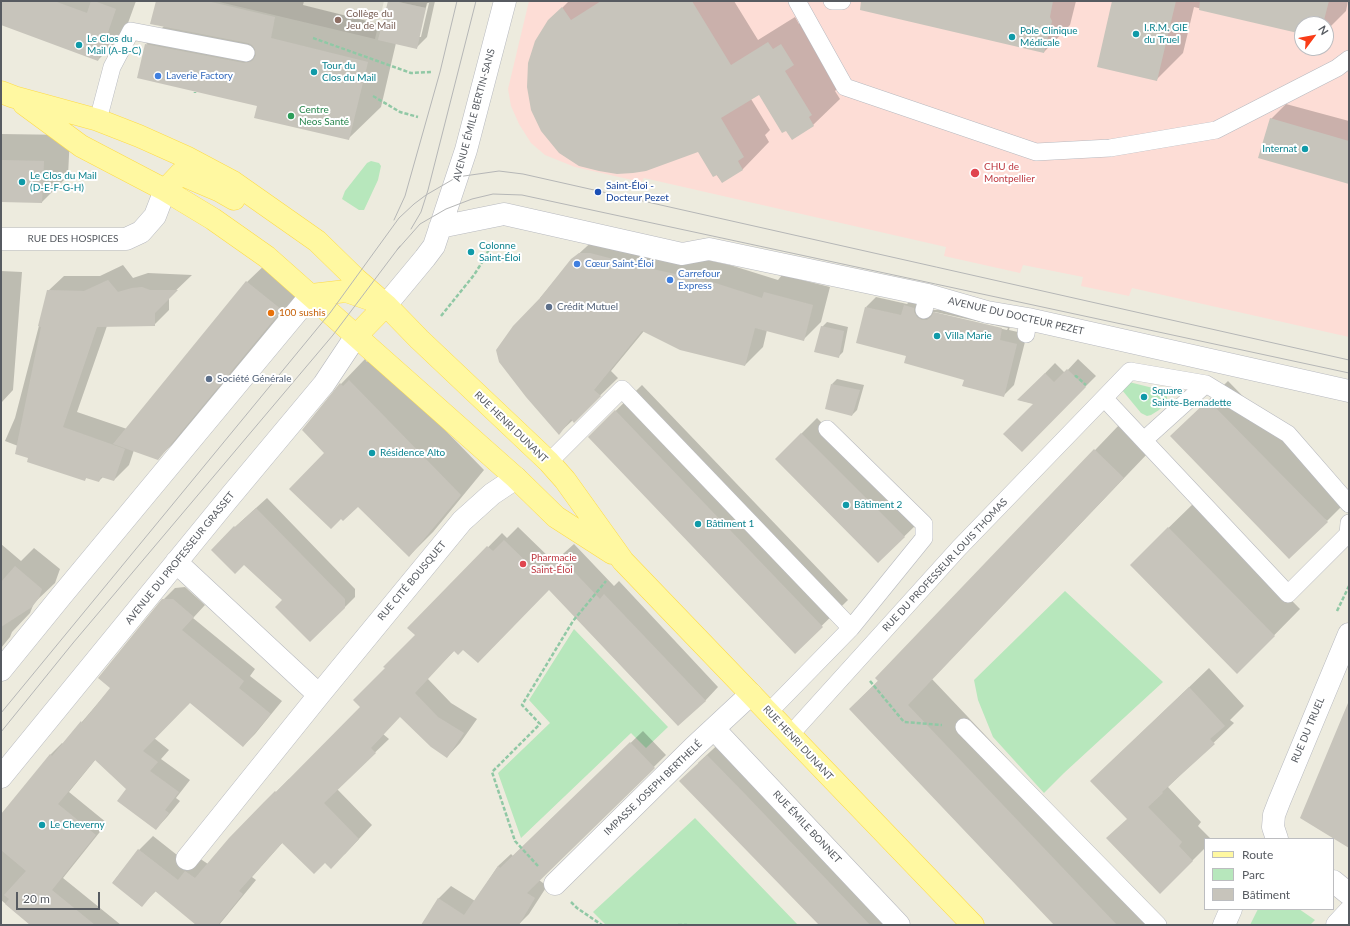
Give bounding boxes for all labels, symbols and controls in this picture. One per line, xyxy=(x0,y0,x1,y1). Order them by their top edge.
place label: Collège du Jeu de Mail xyxy=(346,8,396,32)
marker: Collège du Jeu de Mail xyxy=(333,15,343,25)
north arrow xyxy=(1294,16,1334,56)
place label: I.R.M. GIE du Truel xyxy=(1144,22,1188,46)
text: N xyxy=(1316,23,1332,37)
place label: Pole Clinique Médicale xyxy=(1020,25,1077,48)
marker: I.R.M. GIE du Truel xyxy=(1131,29,1141,39)
marker: Pole Clinique Médicale xyxy=(1007,32,1017,42)
place label: Le Clos du Mail (A-B-C) xyxy=(87,33,141,56)
marker: Le Clos du Mail (A-B-C) xyxy=(74,40,84,50)
street label: AVENUE ÉMILE BERTIN-SANS xyxy=(450,47,498,183)
place label: Tour du Clos du Mail xyxy=(322,60,376,84)
marker: Tour du Clos du Mail xyxy=(309,67,319,77)
place label: Laverie Factory xyxy=(166,70,233,82)
marker: Laverie Factory xyxy=(153,71,163,81)
place label: Centre Neos Santé xyxy=(299,104,349,128)
marker: Centre Neos Santé xyxy=(286,111,296,121)
place label: Internat xyxy=(1262,143,1297,155)
marker: Internat xyxy=(1300,144,1310,154)
place label: CHU de Montpellier xyxy=(984,161,1035,184)
marker: CHU de Montpellier xyxy=(969,167,981,179)
place label: Le Clos du Mail (D-E-F-G-H) xyxy=(30,170,97,194)
marker: Le Clos du Mail (D-E-F-G-H) xyxy=(17,177,27,187)
place label: Saint-Éloi - Docteur Pezet xyxy=(606,180,669,204)
marker: Saint-Éloi - Docteur Pezet xyxy=(593,187,603,197)
street label: RUE DES HOSPICES xyxy=(27,233,119,245)
place label: Colonne Saint-Éloi xyxy=(479,240,521,264)
marker: Colonne Saint-Éloi xyxy=(466,247,476,257)
place label: Cœur Saint-Éloi xyxy=(585,258,654,270)
marker: Cœur Saint-Éloi xyxy=(572,259,582,269)
place label: Carrefour Express xyxy=(678,268,720,292)
marker: Carrefour Express xyxy=(665,275,675,285)
street label: AVENUE DU DOCTEUR PEZET xyxy=(947,294,1085,338)
place label: Crédit Mutuel xyxy=(557,301,618,313)
marker: Crédit Mutuel xyxy=(544,302,554,312)
place label: 100 sushis xyxy=(279,307,326,319)
marker: 100 sushis xyxy=(266,308,276,318)
place label: Villa Marie xyxy=(945,330,992,342)
marker: Villa Marie xyxy=(932,331,942,341)
place label: Société Générale xyxy=(217,373,291,385)
marker: Société Générale xyxy=(204,374,214,384)
place label: Square Sainte-Bernadette xyxy=(1152,385,1232,408)
street label: RUE HENRI DUNANT xyxy=(472,389,550,465)
marker: Square Sainte-Bernadette xyxy=(1139,392,1149,402)
place label: Résidence Alto xyxy=(380,447,445,459)
marker: Résidence Alto xyxy=(367,448,377,458)
street label: AVENUE DU PROFESSEUR GRASSET xyxy=(123,489,237,627)
street label: RUE DU PROFESSEUR LOUIS THOMAS xyxy=(880,496,1010,634)
place label: Bâtiment 2 xyxy=(854,499,902,511)
marker: Bâtiment 2 xyxy=(841,500,851,510)
place label: Bâtiment 1 xyxy=(706,518,754,530)
marker: Bâtiment 1 xyxy=(693,519,703,529)
street label: RUE CITÉ BOUSQUET xyxy=(375,539,449,623)
place label: Pharmacie Saint-Éloi xyxy=(531,552,577,576)
marker: Pharmacie Saint-Éloi xyxy=(518,559,528,569)
street label: RUE DU TRUEL xyxy=(1289,696,1327,764)
street label: RUE HENRI DUNANT xyxy=(760,703,836,783)
street label: IMPASSE JOSEPH BERTHELÉ xyxy=(601,738,705,838)
street label: RUE ÉMILE BONNET xyxy=(770,788,844,866)
place label: Le Cheverny xyxy=(50,819,105,831)
marker: Le Cheverny xyxy=(37,820,47,830)
legend xyxy=(1204,838,1334,910)
text: Route xyxy=(1242,847,1273,862)
text: Parc xyxy=(1242,867,1265,882)
scale bar xyxy=(18,884,102,910)
text: Bâtiment xyxy=(1242,887,1290,902)
text: 20 m xyxy=(23,891,50,906)

